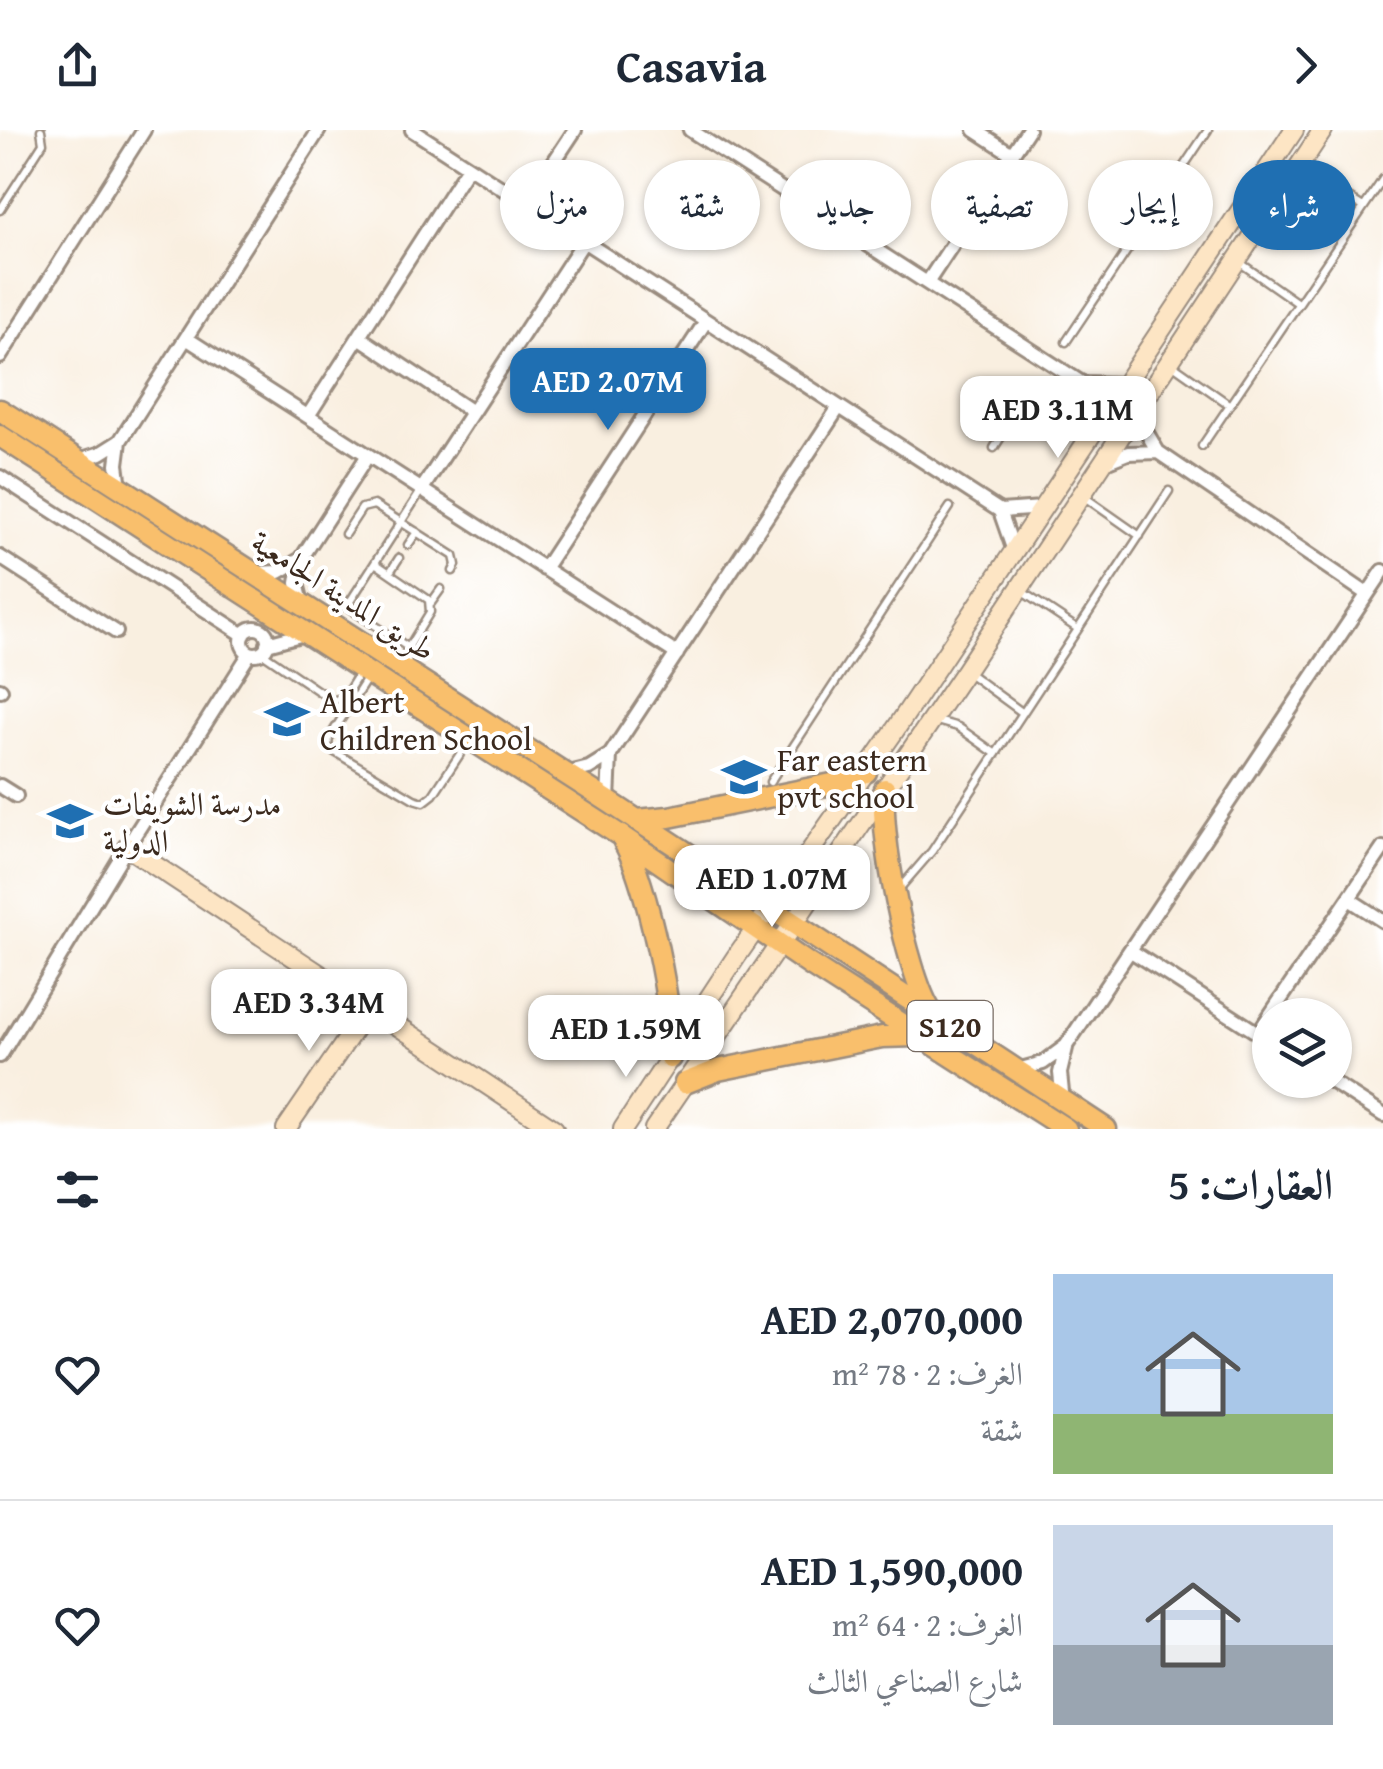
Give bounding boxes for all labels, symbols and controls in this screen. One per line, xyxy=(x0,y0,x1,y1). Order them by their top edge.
text: Casavia xyxy=(616,33,767,98)
icon: share xyxy=(50,38,105,93)
icon: forward xyxy=(1278,38,1333,93)
chip: منزل xyxy=(500,160,624,250)
chip: شقة xyxy=(644,160,760,250)
chip: جديد xyxy=(780,160,911,250)
chip: تصفية xyxy=(931,160,1068,250)
chip: إيجار xyxy=(1088,160,1213,250)
chip: شراء xyxy=(1233,160,1355,250)
pin: AED 2.07M xyxy=(494,348,722,433)
text: AED 2.07M xyxy=(532,357,684,404)
pin: AED 3.11M xyxy=(944,376,1172,461)
text: AED 3.11M xyxy=(982,385,1134,432)
street label: طريق المدينة الجامعية xyxy=(243,518,445,672)
place label: Albert Children School xyxy=(320,678,532,762)
school or university icon: Albert Children School xyxy=(263,695,311,743)
place label: Far eastern pvt school xyxy=(777,736,927,820)
school or university icon: Far eastern pvt school xyxy=(720,753,768,801)
place label: مدرسة الشويفات الدولية xyxy=(103,780,281,864)
school or university icon: مدرسة الشويفات الدولية xyxy=(46,797,94,845)
pin: AED 1.07M xyxy=(658,845,886,930)
text: AED 1.07M xyxy=(696,854,848,901)
pin: AED 3.34M xyxy=(195,969,423,1054)
text: AED 3.34M xyxy=(233,978,385,1025)
pin: AED 1.59M xyxy=(512,995,740,1080)
map controls xyxy=(1252,998,1352,1098)
button: layers xyxy=(1252,998,1352,1098)
road number: S120 xyxy=(908,1001,992,1051)
text: AED 1.59M xyxy=(550,1004,702,1051)
text: العقارات: 5 xyxy=(1168,1153,1333,1214)
icon: filters xyxy=(50,1162,105,1217)
text: AED 2,070,000 xyxy=(761,1288,1023,1349)
icon: home xyxy=(1133,1314,1253,1434)
icon: heart xyxy=(50,1347,105,1402)
text: الغرف: 2 · 78 m² xyxy=(832,1350,1023,1397)
text: شقة xyxy=(981,1406,1023,1453)
text: AED 1,590,000 xyxy=(761,1539,1023,1600)
icon: home xyxy=(1133,1565,1253,1685)
icon: heart xyxy=(50,1598,105,1653)
text: الغرف: 2 · 64 m² xyxy=(832,1601,1023,1648)
text: شارع الصناعي الثالث xyxy=(807,1657,1023,1704)

